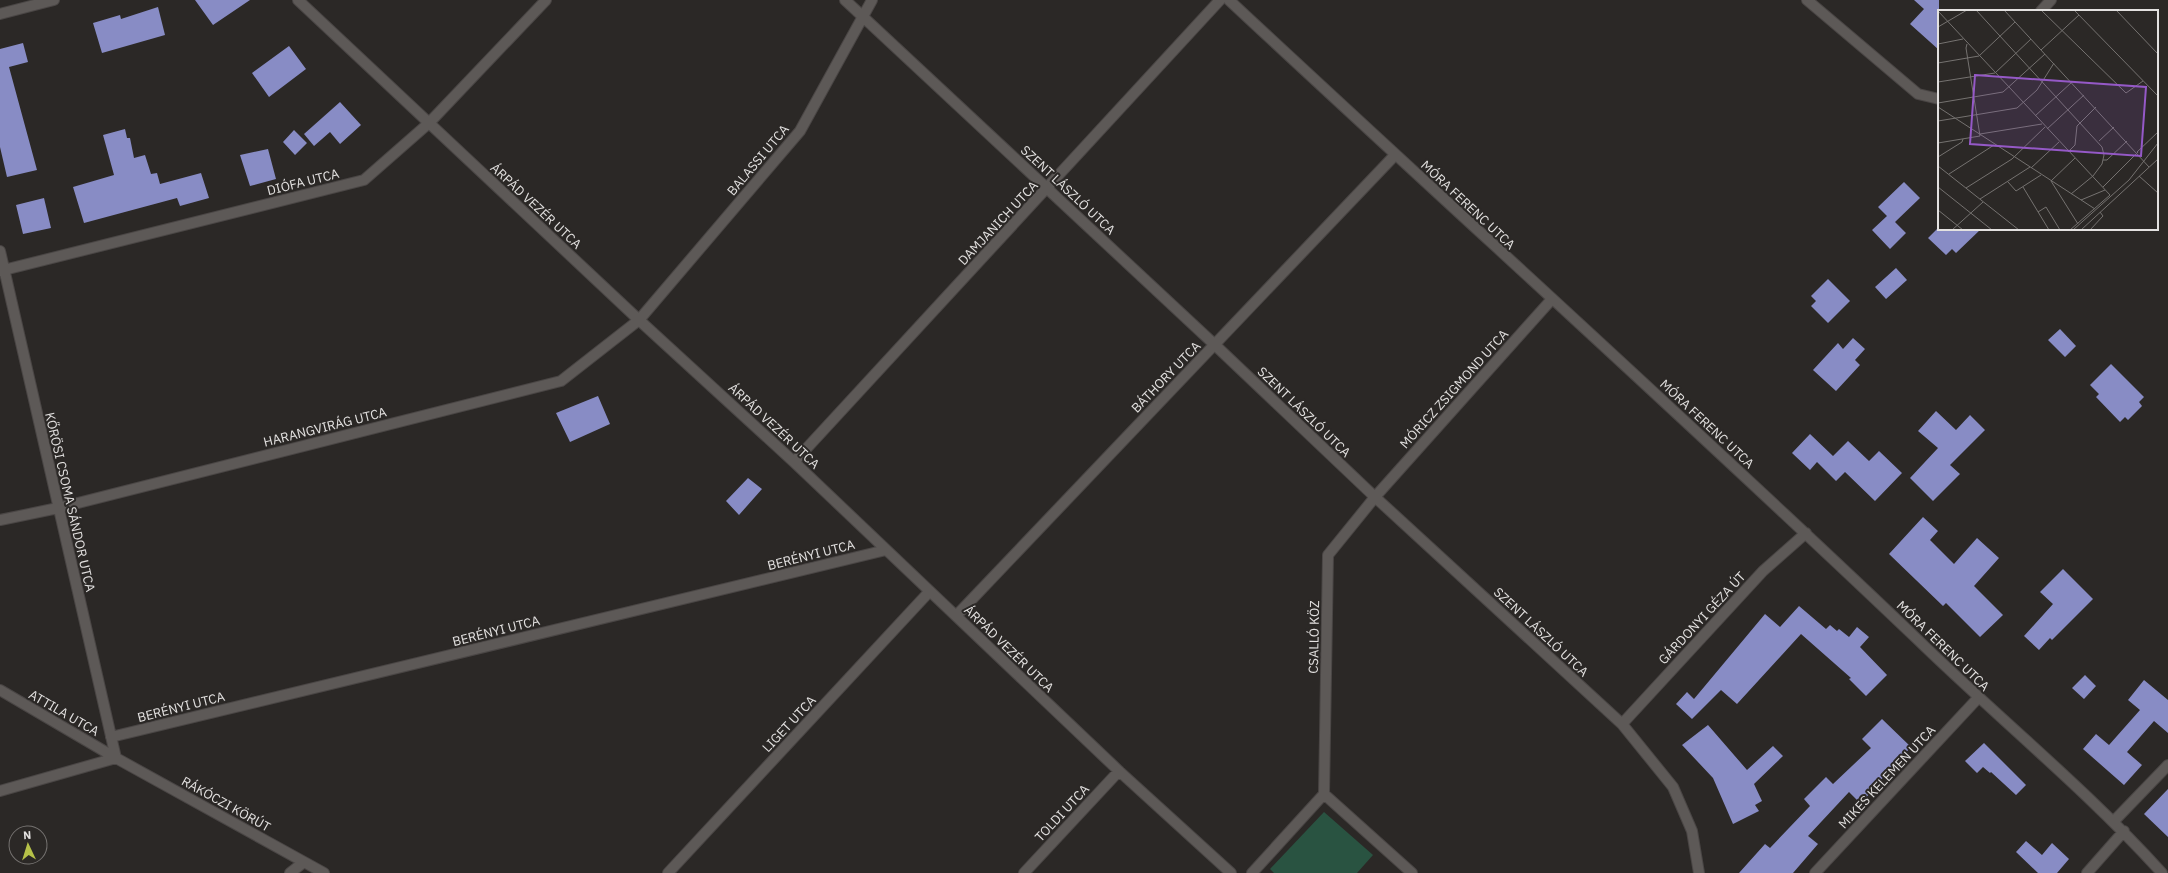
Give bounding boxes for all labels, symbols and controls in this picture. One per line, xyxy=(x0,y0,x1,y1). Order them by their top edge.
inset map xyxy=(1938,10,2158,230)
street label: BALASSI UTCA xyxy=(723,121,793,199)
street label: SZENT LÁSZLÓ UTCA xyxy=(1017,142,1119,239)
street label: MÓRA FERENC UTCA xyxy=(1417,157,1519,254)
street label: ÁRPÁD VEZÉR UTCA xyxy=(487,159,586,253)
street label: DIÓFA UTCA xyxy=(265,165,341,199)
street label: DAMJANICH UTCA xyxy=(954,177,1042,269)
street label: MÓRICZ ZSIGMOND UTCA xyxy=(1396,325,1512,452)
street label: BÁTHORY UTCA xyxy=(1128,337,1205,416)
street label: SZENT LÁSZLÓ UTCA xyxy=(1254,363,1355,461)
street label: MÓRA FERENC UTCA xyxy=(1656,376,1758,473)
street label: ÁRPÁD VEZÉR UTCA xyxy=(725,379,824,473)
street label: HARANGVIRÁG UTCA xyxy=(262,403,389,451)
street label: KŐRÖSI CSOMA SÁNDOR UTCA xyxy=(41,410,99,594)
street label: BERÉNYI UTCA xyxy=(766,536,857,574)
street label: GÁRDONYI GÉZA ÚT xyxy=(1655,568,1750,668)
street label: SZENT LÁSZLÓ UTCA xyxy=(1490,584,1592,681)
street label: MÓRA FERENC UTCA xyxy=(1893,597,1994,695)
street label: CSALLÓ KÖZ xyxy=(1305,600,1323,674)
street label: ÁRPÁD VEZÉR UTCA xyxy=(960,602,1058,697)
street label: BERÉNYI UTCA xyxy=(451,612,542,650)
street label: ATTILA UTCA xyxy=(26,686,103,740)
street label: BERÉNYI UTCA xyxy=(136,688,227,726)
street label: LIGET UTCA xyxy=(758,692,820,756)
street label: MIKES KELEMEN UTCA xyxy=(1835,721,1940,832)
street label: RÁKÓCZI KÖRÚT xyxy=(178,773,274,836)
street label: TOLDI UTCA xyxy=(1031,780,1093,845)
north arrow xyxy=(8,825,48,865)
text: N xyxy=(23,828,32,842)

